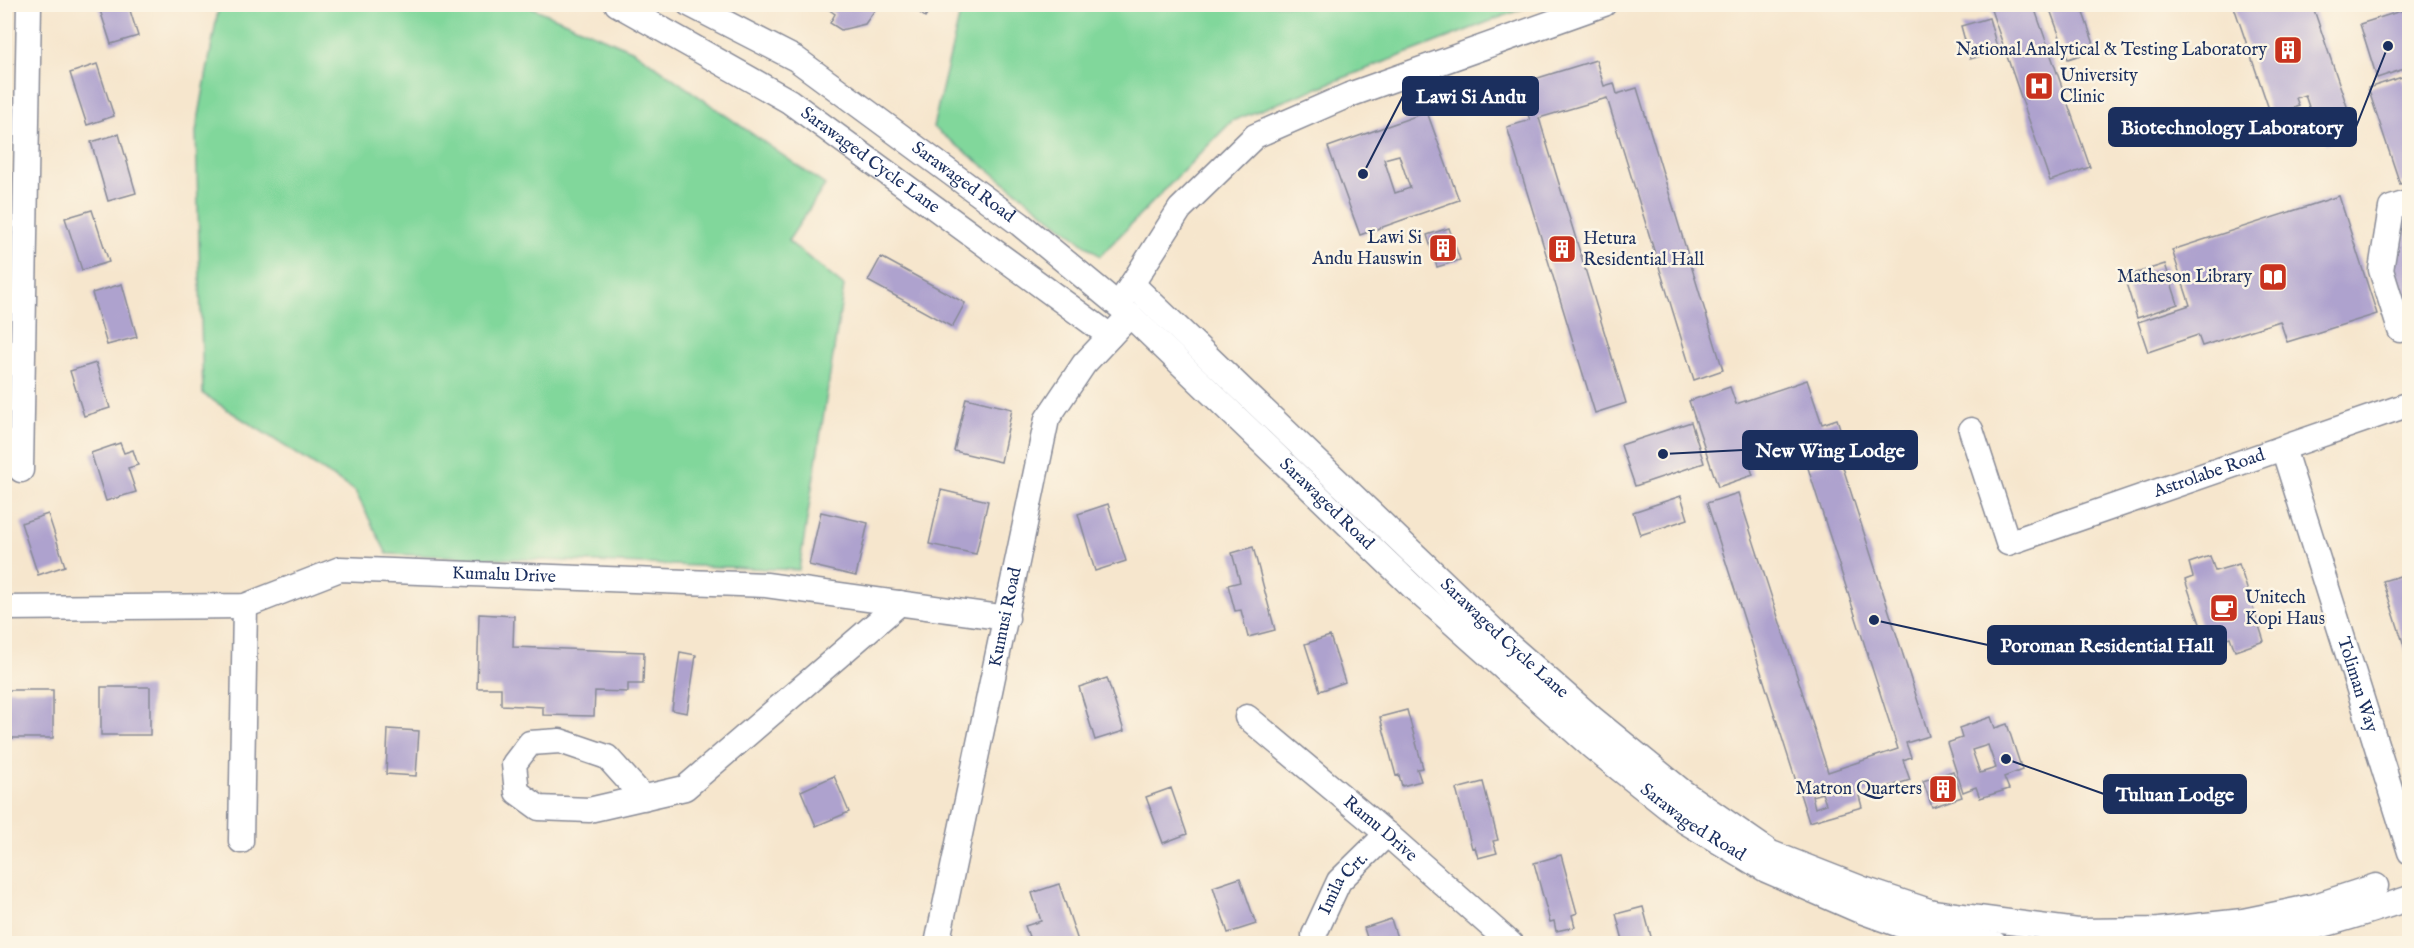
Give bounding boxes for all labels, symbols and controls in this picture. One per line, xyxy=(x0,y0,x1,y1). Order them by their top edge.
building icon: National Analytical & Testing Laboratory xyxy=(2272,34,2304,66)
place label: National Analytical & Testing Laboratory xyxy=(1956,39,2267,62)
place label: University Clinic xyxy=(2060,65,2138,109)
hospital icon: University Clinic xyxy=(2023,70,2055,102)
callout: Lawi Si Andu xyxy=(1403,77,1538,115)
text: Lawi Si Andu xyxy=(1416,85,1527,110)
street label: Sarawaged Cycle Lane xyxy=(796,102,944,219)
callout: Biotechnology Laboratory xyxy=(2109,108,2356,146)
text: Biotechnology Laboratory xyxy=(2121,116,2345,141)
street label: Sarawaged Road xyxy=(907,136,1020,228)
place label: Lawi Si Andu Hauswin xyxy=(1311,227,1422,271)
place label: Hetura Residential Hall xyxy=(1583,228,1704,272)
building icon: Lawi Si Andu Hauswin xyxy=(1427,232,1459,264)
building icon: Hetura Residential Hall xyxy=(1546,233,1578,265)
library icon: Matheson Library xyxy=(2257,261,2289,293)
place label: Matheson Library xyxy=(2117,266,2252,289)
callout: New Wing Lodge xyxy=(1743,431,1917,469)
text: New Wing Lodge xyxy=(1754,439,1906,464)
street label: Astrolabe Road xyxy=(2150,443,2268,504)
street label: Sarawaged Road xyxy=(1274,453,1379,555)
street label: Kumalu Drive xyxy=(451,562,556,589)
street label: Kumusi Road xyxy=(984,565,1027,669)
street label: Sarawaged Cycle Lane xyxy=(1435,573,1573,704)
place label: Unitech Kopi Haus xyxy=(2245,587,2325,631)
cafe icon: Unitech Kopi Haus xyxy=(2208,592,2240,624)
callout: Poroman Residential Hall xyxy=(1988,626,2226,664)
text: Poroman Residential Hall xyxy=(2000,634,2214,659)
street label: Toliman Way xyxy=(2332,634,2383,735)
building icon: Matron Quarters xyxy=(1927,773,1959,805)
callout: Tuluan Lodge xyxy=(2104,775,2246,813)
street label: Sarawaged Road xyxy=(1635,778,1750,867)
place label: Matron Quarters xyxy=(1795,778,1922,801)
text: Tuluan Lodge xyxy=(2115,783,2235,808)
street label: Ramu Drive xyxy=(1338,791,1422,867)
street label: Imila Crt. xyxy=(1313,847,1373,919)

